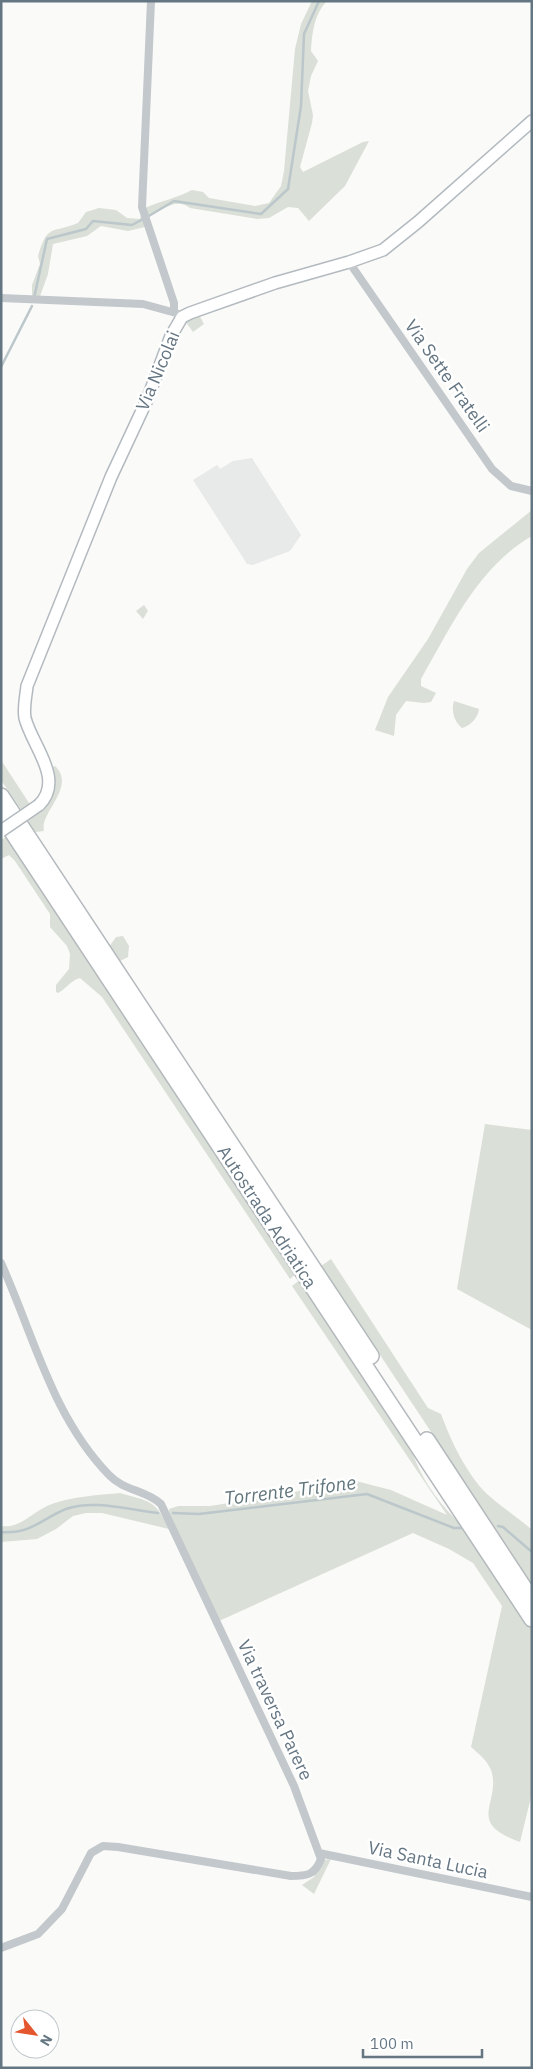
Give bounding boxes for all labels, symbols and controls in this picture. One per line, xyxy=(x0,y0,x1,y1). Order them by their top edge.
street label: Via Sette Fratelli xyxy=(400,315,495,437)
street label: Via Nicolai xyxy=(130,327,185,414)
street label: Autostrada Adriatica xyxy=(213,1141,322,1293)
water label: Torrente Trifone xyxy=(223,1470,357,1510)
street label: Via traversa Parere xyxy=(233,1636,318,1784)
street label: Via Santa Lucia xyxy=(366,1836,491,1884)
north arrow xyxy=(10,2009,60,2059)
scale bar xyxy=(363,2026,482,2058)
text: N xyxy=(36,2032,57,2049)
text: 100 m xyxy=(370,2034,414,2053)

